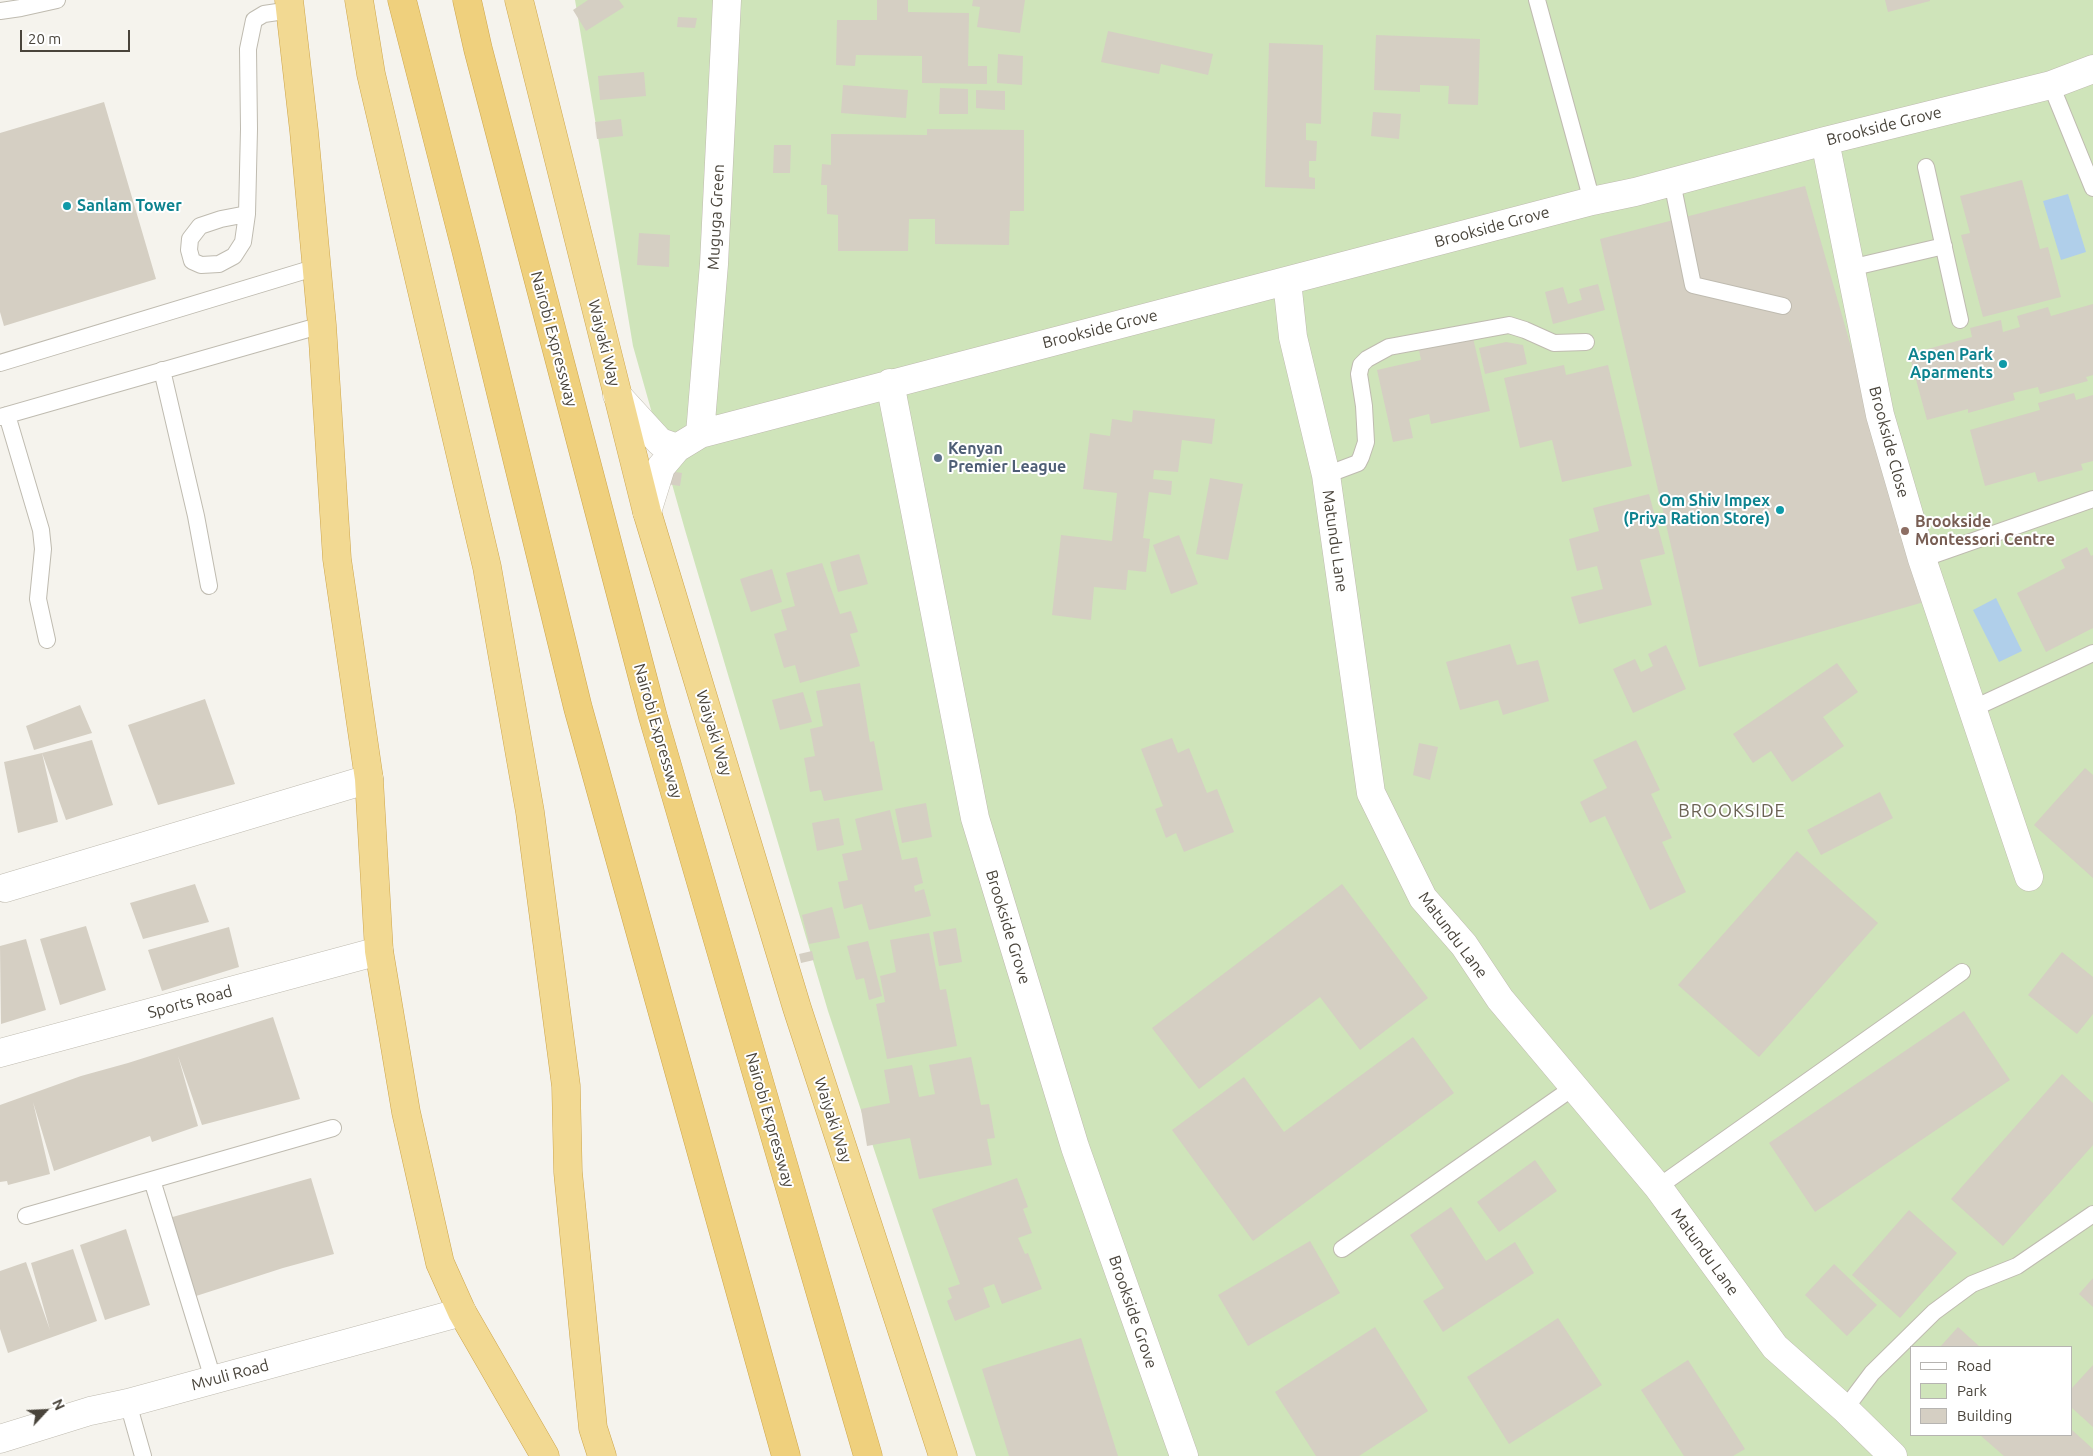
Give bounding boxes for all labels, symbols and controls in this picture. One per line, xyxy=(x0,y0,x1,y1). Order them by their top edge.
scale bar xyxy=(22,20,132,52)
text: 20 m xyxy=(28,30,61,47)
street label: Brookside Grove xyxy=(1824,102,1944,150)
street label: Muguga Green xyxy=(704,164,728,270)
place label: Sanlam Tower xyxy=(77,196,182,216)
marker: Sanlam Tower xyxy=(61,200,73,212)
street label: Brookside Grove xyxy=(1432,202,1552,252)
street label: Nairobi Expressway xyxy=(527,269,581,409)
street label: Waiyaki Way xyxy=(584,298,624,388)
street label: Brookside Grove xyxy=(1040,305,1160,353)
place label: Aspen Park Aparments xyxy=(1908,345,1993,383)
marker: Aspen Park Aparments xyxy=(1997,358,2009,370)
street label: Brookside Close xyxy=(1865,384,1913,500)
place label: Kenyan Premier League xyxy=(948,439,1066,477)
marker: Kenyan Premier League xyxy=(932,452,944,464)
street label: Matundu Lane xyxy=(1318,489,1352,593)
place label: Om Shiv Impex (Priya Ration Store) xyxy=(1623,491,1770,529)
marker: Om Shiv Impex (Priya Ration Store) xyxy=(1774,504,1786,516)
place label: Brookside Montessori Centre xyxy=(1915,512,2055,550)
marker: Brookside Montessori Centre xyxy=(1899,525,1911,537)
street label: Nairobi Expressway xyxy=(630,661,686,801)
street label: Waiyaki Way xyxy=(692,688,736,778)
district label: BROOKSIDE xyxy=(1677,800,1787,822)
street label: Brookside Grove xyxy=(982,868,1034,986)
street label: Matundu Lane xyxy=(1414,888,1492,982)
street label: Sports Road xyxy=(146,981,234,1023)
street label: Nairobi Expressway xyxy=(742,1050,798,1190)
street label: Waiyaki Way xyxy=(810,1075,856,1165)
street label: Matundu Lane xyxy=(1667,1205,1743,1299)
street label: Brookside Grove xyxy=(1105,1253,1161,1371)
legend xyxy=(1910,1346,2073,1436)
street label: Mvuli Road xyxy=(189,1355,271,1395)
text: Road xyxy=(1957,1357,1992,1374)
text: Park xyxy=(1957,1382,1987,1399)
north arrow xyxy=(20,1386,70,1436)
text: N xyxy=(49,1397,68,1413)
text: Building xyxy=(1957,1407,2012,1424)

